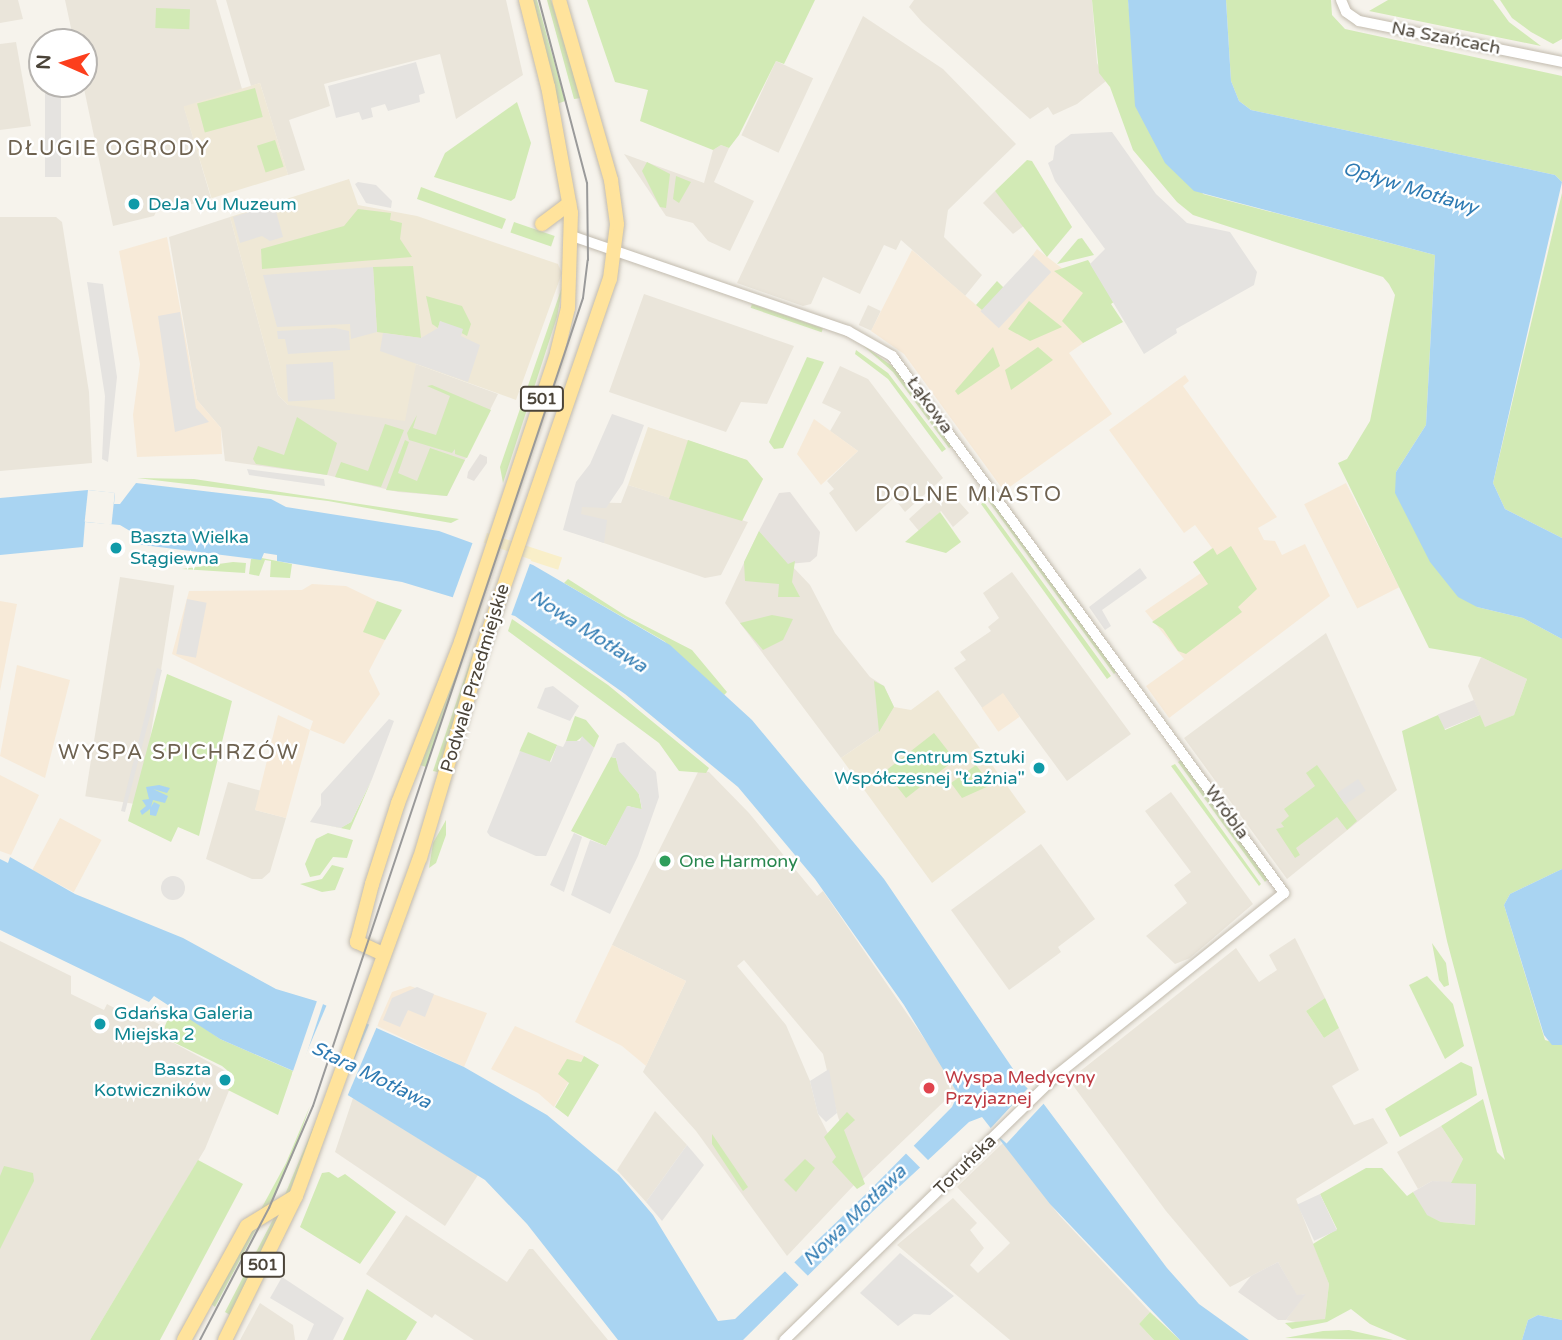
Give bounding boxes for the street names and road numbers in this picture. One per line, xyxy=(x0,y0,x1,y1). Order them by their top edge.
street label: Na Szańcach xyxy=(1390,17,1502,59)
street label: Łąkowa xyxy=(902,372,958,438)
road number: 501 xyxy=(519,386,565,412)
street label: Podwale Przedmiejskie xyxy=(436,581,514,775)
street label: Wróbla xyxy=(1200,781,1254,843)
street label: Toruńska xyxy=(929,1130,1001,1200)
road number: 501 xyxy=(240,1252,286,1278)

